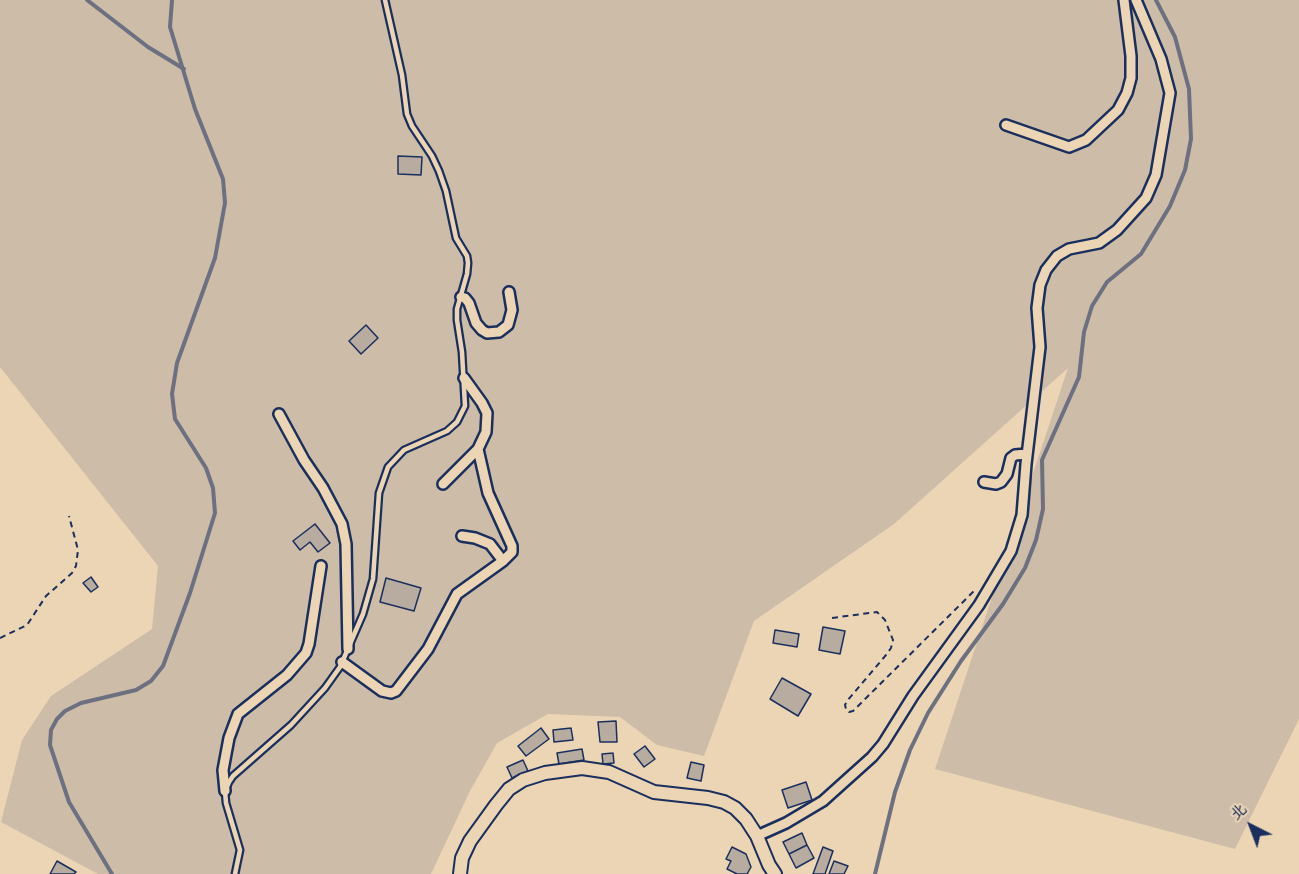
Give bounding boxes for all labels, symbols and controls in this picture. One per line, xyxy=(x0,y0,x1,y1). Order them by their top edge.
north arrow xyxy=(1221,796,1281,856)
text: 北 xyxy=(1224,798,1253,827)

